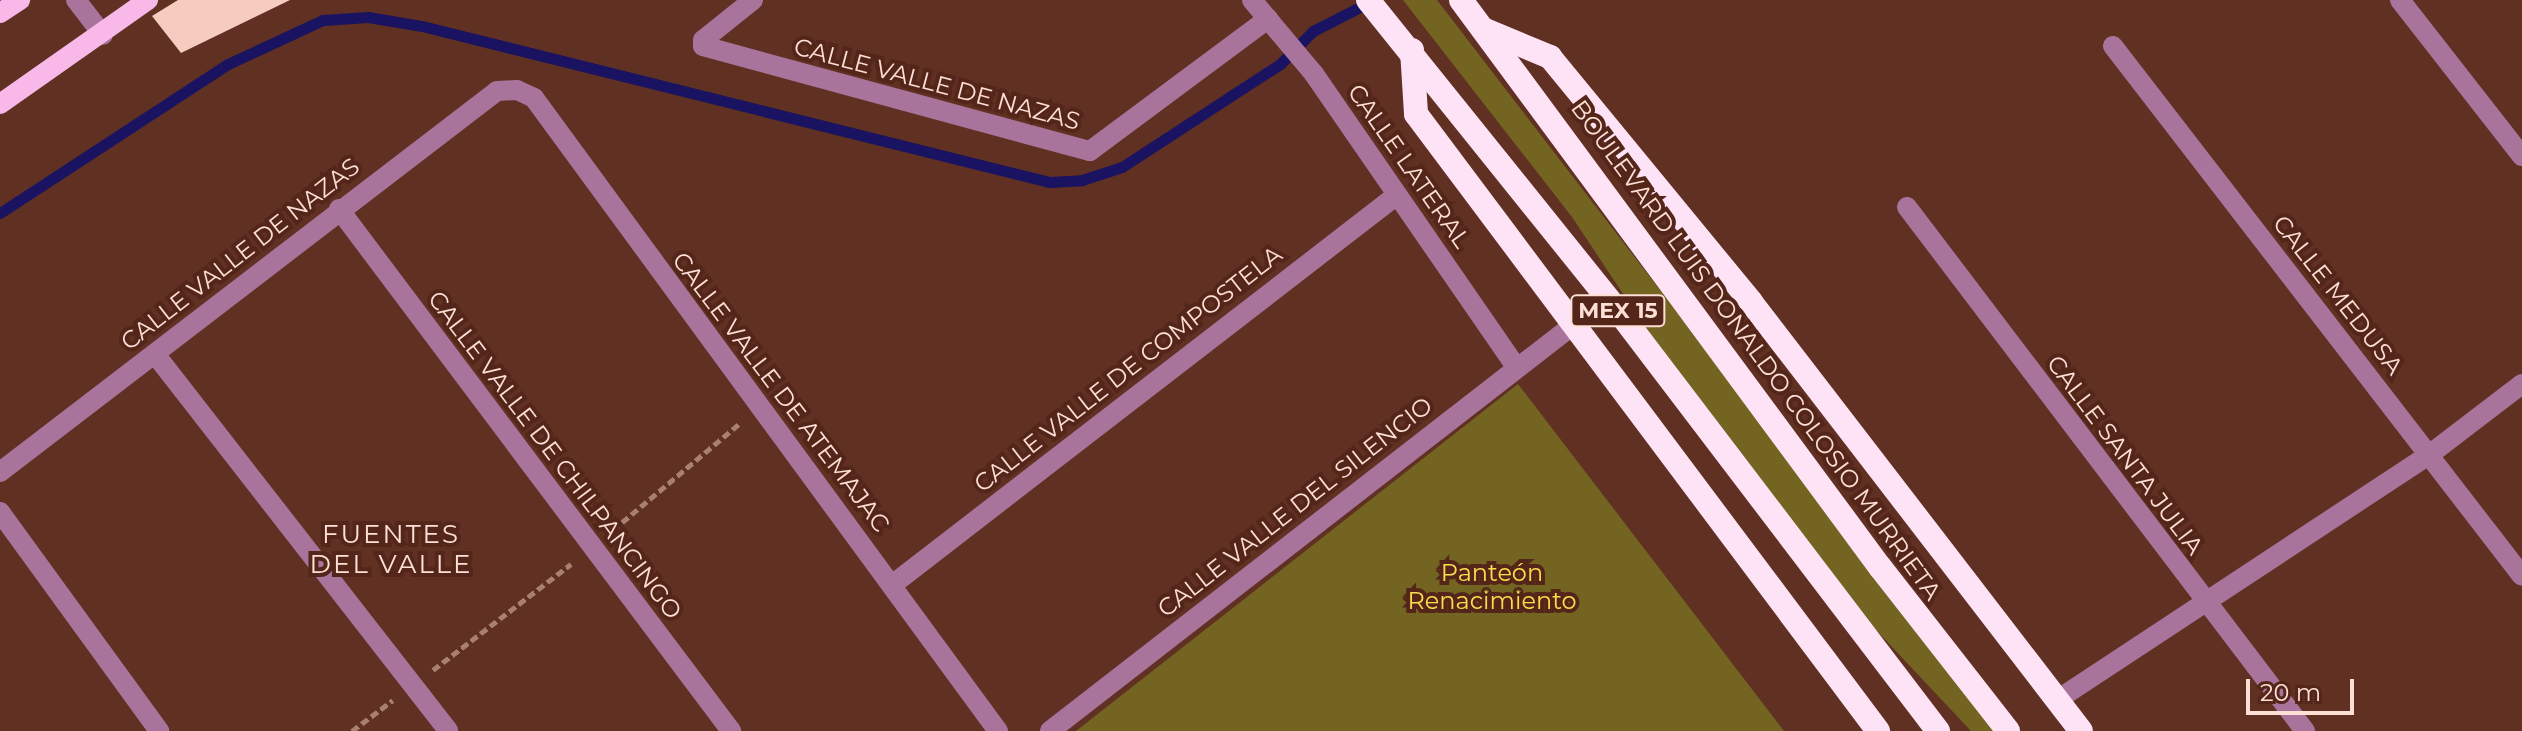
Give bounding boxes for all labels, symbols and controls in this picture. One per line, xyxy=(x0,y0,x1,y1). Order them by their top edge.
street label: CALLE VALLE DE NAZAS xyxy=(791,32,1083,136)
street label: CALLE LATERAL xyxy=(1342,79,1476,253)
street label: BOULEVARD LUIS DONALDO COLOSIO MURRIETA xyxy=(1565,94,1947,606)
street label: CALLE VALLE DE NAZAS xyxy=(115,152,365,356)
street label: CALLE MEDUSA xyxy=(2267,210,2409,380)
street label: CALLE VALLE DE COMPOSTELA xyxy=(968,240,1288,498)
street label: CALLE VALLE DE ATEMAJAC xyxy=(666,247,896,537)
street label: CALLE VALLE DE CHILPANCINGO xyxy=(422,285,688,625)
road number: MEX 15 xyxy=(1570,293,1666,329)
street label: CALLE SANTA JULIA xyxy=(2041,350,2209,560)
street label: CALLE VALLE DEL SILENCIO xyxy=(1152,391,1438,623)
district label: FUENTES DEL VALLE xyxy=(310,519,472,580)
park label: Panteón Renacimiento xyxy=(1408,559,1576,615)
scale bar xyxy=(2250,663,2358,713)
text: 20 m xyxy=(2260,678,2321,707)

